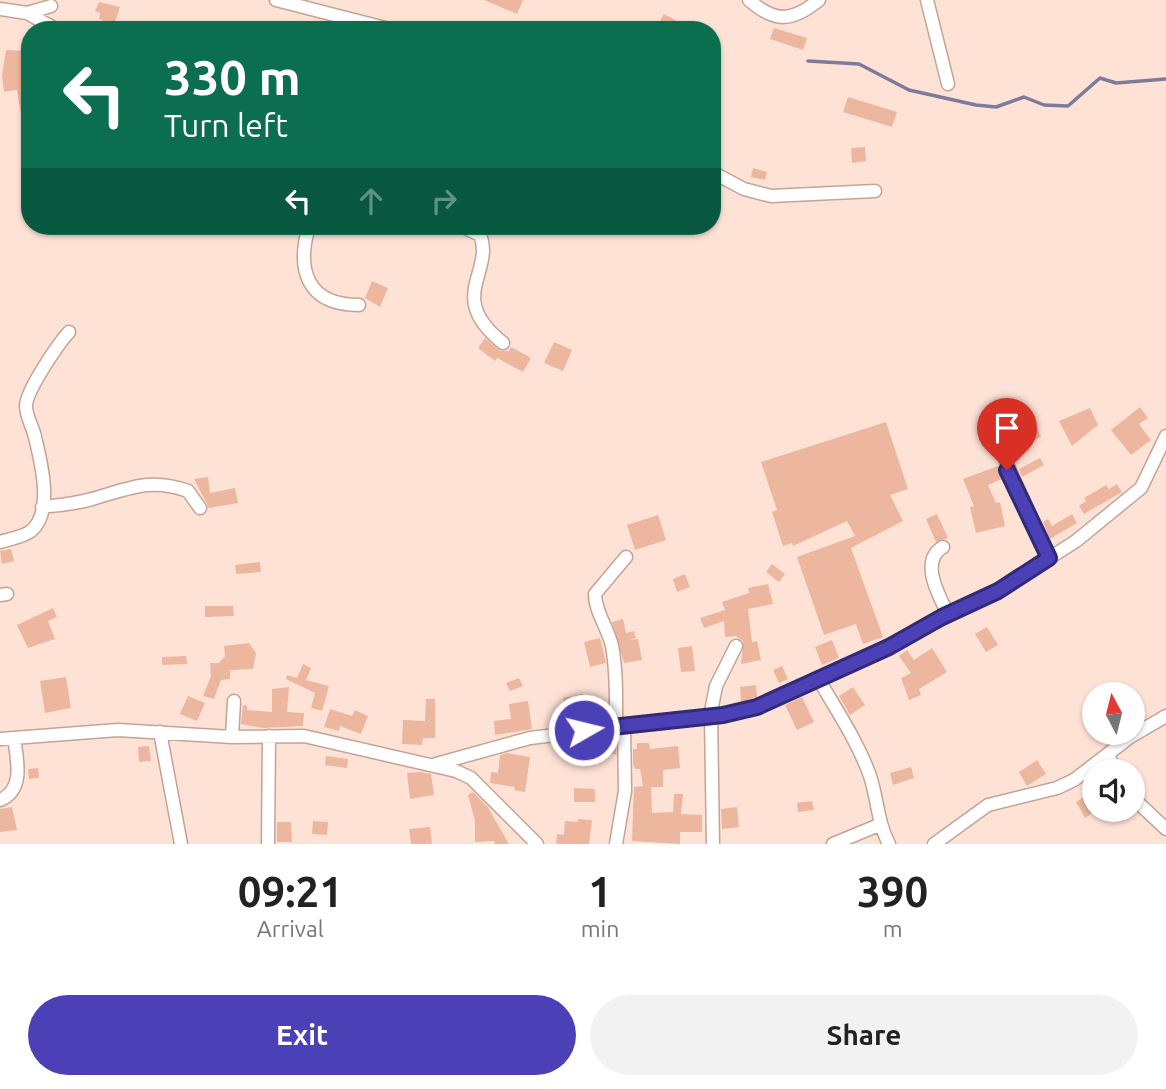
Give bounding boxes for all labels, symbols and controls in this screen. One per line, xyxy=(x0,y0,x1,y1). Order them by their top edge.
icon: left xyxy=(49,49,140,140)
text: 330 m xyxy=(164,49,301,104)
text: Turn left xyxy=(164,107,288,143)
icon: left xyxy=(279,182,317,220)
icon: ahead xyxy=(352,182,390,220)
icon: right xyxy=(425,182,463,220)
pin xyxy=(977,398,1037,470)
icon: arrive xyxy=(988,409,1026,447)
north arrow xyxy=(1082,682,1144,746)
map controls xyxy=(1082,682,1145,822)
position arrow xyxy=(547,693,621,767)
button: sound xyxy=(1082,759,1145,822)
text: 09:21 xyxy=(238,868,343,915)
text: 1 xyxy=(588,868,612,915)
text: 390 xyxy=(857,868,928,915)
text: Arrival xyxy=(257,916,324,941)
text: min xyxy=(581,916,619,941)
text: m xyxy=(883,916,903,941)
button: Exit xyxy=(28,995,576,1075)
button: Share xyxy=(590,995,1138,1075)

